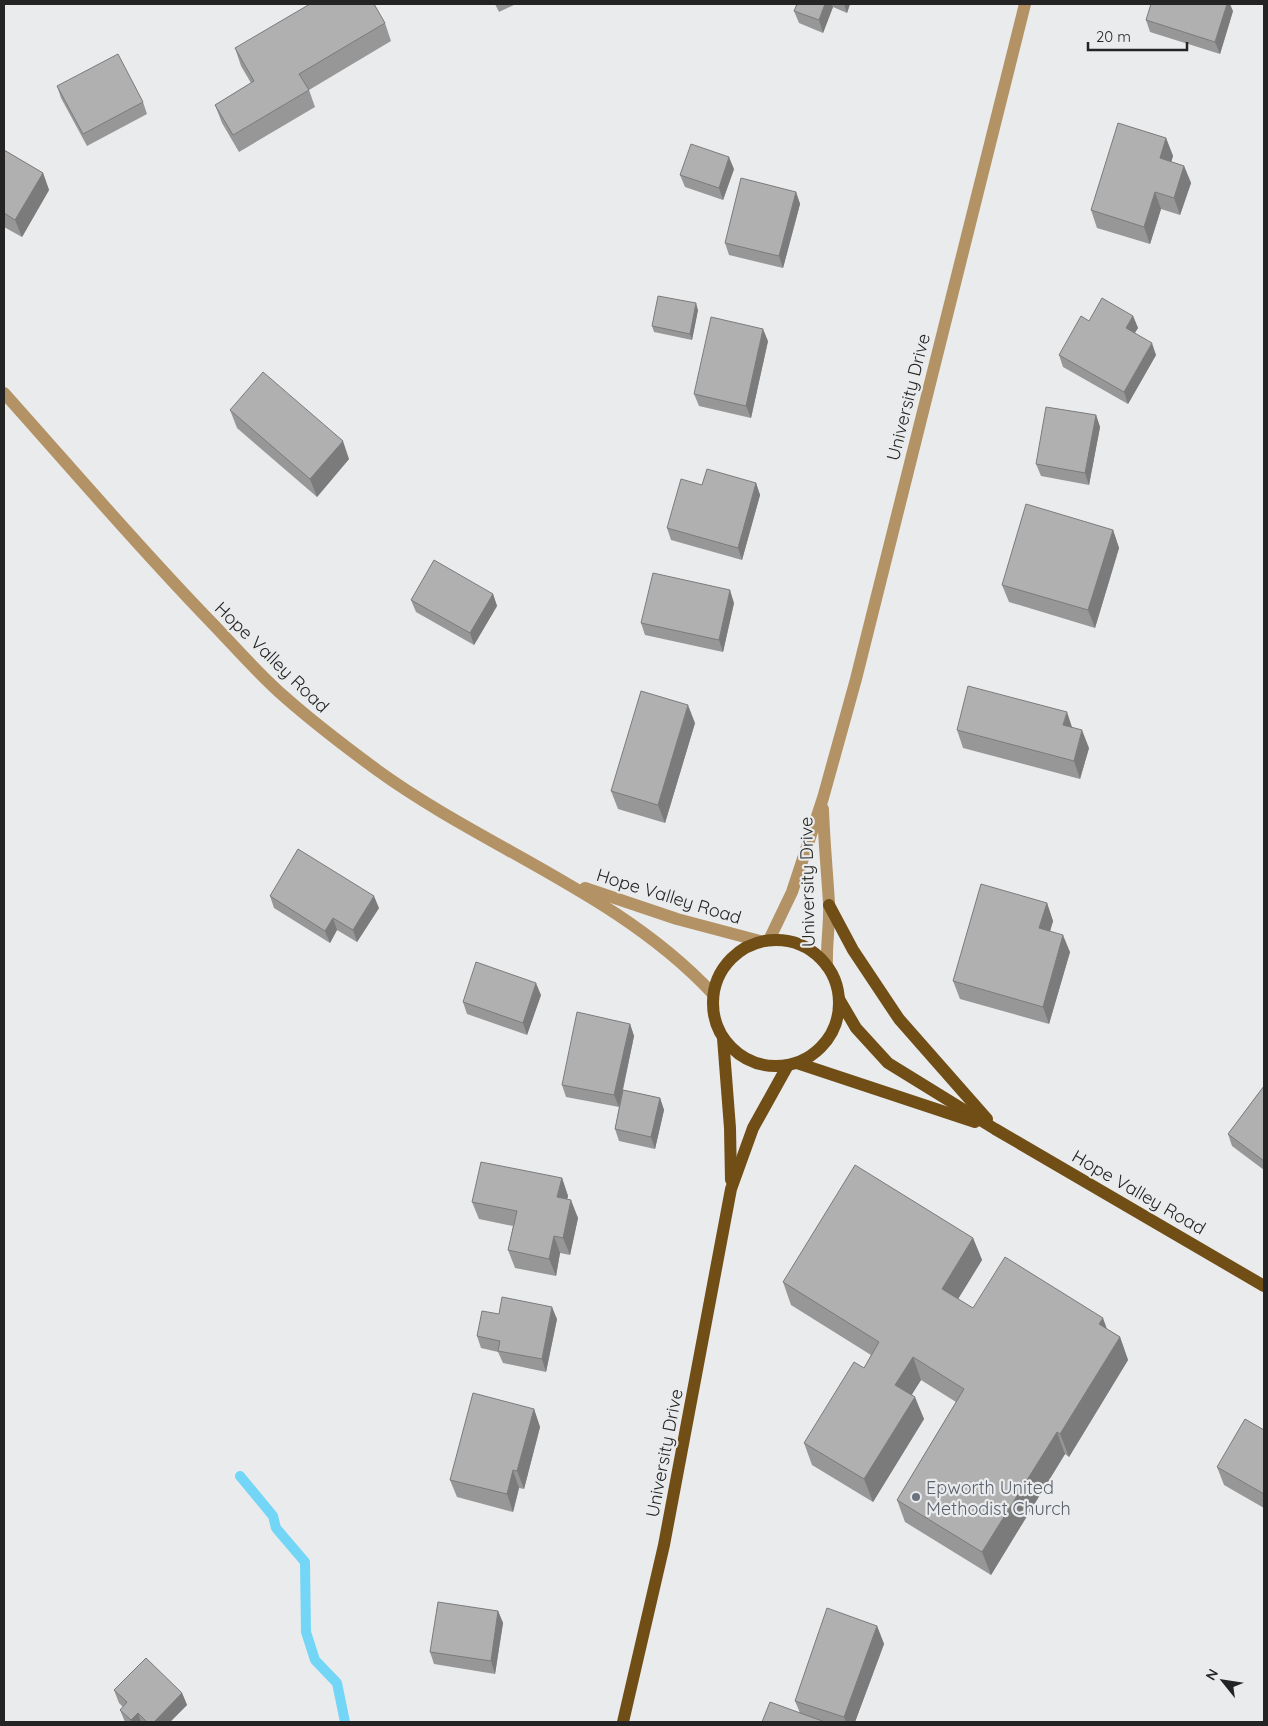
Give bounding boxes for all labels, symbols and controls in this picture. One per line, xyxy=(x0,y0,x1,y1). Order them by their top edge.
scale bar xyxy=(1088,20,1187,52)
text: 20 m xyxy=(1096,27,1131,46)
street label: University Drive xyxy=(881,331,935,463)
street label: Hope Valley Road xyxy=(210,596,334,718)
street label: University Drive xyxy=(794,817,820,947)
street label: Hope Valley Road xyxy=(594,863,744,929)
street label: Hope Valley Road xyxy=(1068,1144,1210,1240)
street label: University Drive xyxy=(640,1387,688,1519)
place label: Epworth United Methodist Church xyxy=(926,1476,1071,1520)
marker: Epworth United Methodist Church xyxy=(910,1491,922,1503)
north arrow xyxy=(1198,1656,1248,1706)
text: N xyxy=(1201,1666,1222,1683)

